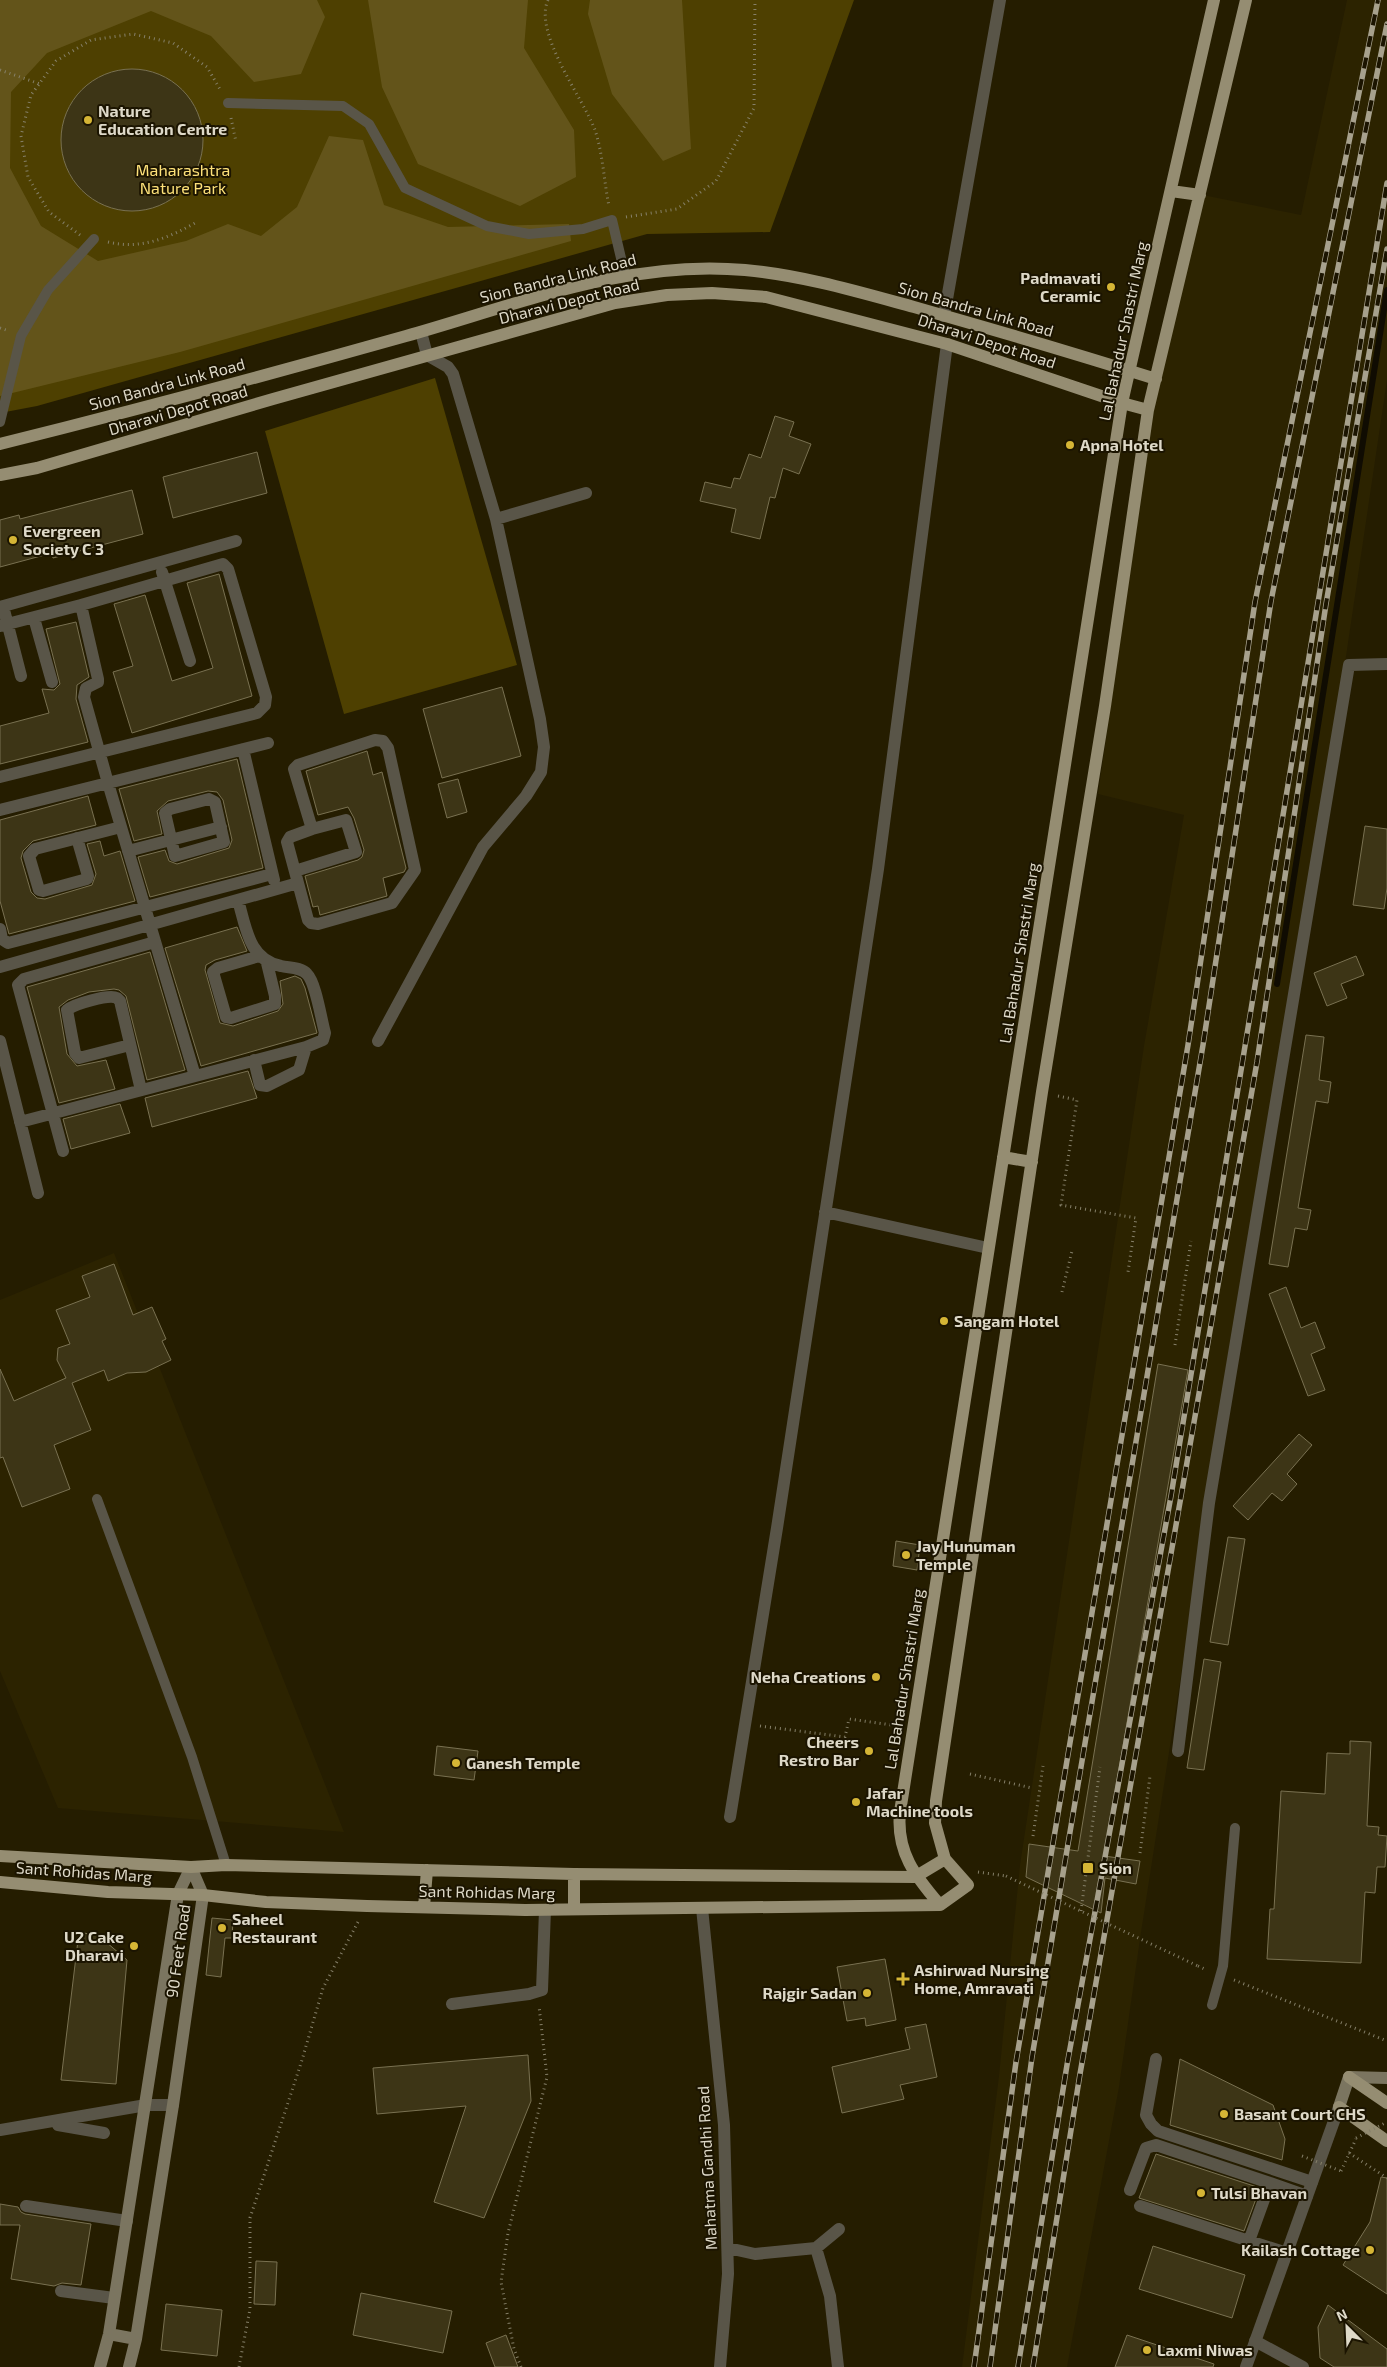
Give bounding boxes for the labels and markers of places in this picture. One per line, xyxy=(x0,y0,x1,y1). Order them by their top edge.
place label: Nature Education Centre xyxy=(98,101,227,138)
marker: Nature Education Centre xyxy=(82,114,94,126)
place label: Padmavati Ceramic xyxy=(1020,268,1101,305)
marker: Padmavati Ceramic xyxy=(1105,281,1117,293)
place label: Apna Hotel xyxy=(1080,435,1164,454)
marker: Apna Hotel xyxy=(1064,439,1076,451)
place label: Evergreen Society C 3 xyxy=(23,521,104,559)
marker: Evergreen Society C 3 xyxy=(7,534,19,546)
place label: Sangam Hotel xyxy=(954,1311,1060,1330)
marker: Sangam Hotel xyxy=(938,1315,950,1327)
place label: Jay Hunuman Temple xyxy=(916,1536,1016,1573)
marker: Jay Hunuman Temple xyxy=(900,1549,912,1561)
place label: Neha Creations xyxy=(750,1667,866,1686)
marker: Neha Creations xyxy=(870,1671,882,1683)
place label: Cheers Restro Bar xyxy=(779,1732,859,1769)
marker: Cheers Restro Bar xyxy=(863,1745,875,1757)
place label: Ganesh Temple xyxy=(466,1753,580,1772)
marker: Ganesh Temple xyxy=(450,1757,462,1769)
place label: Jafar Machine tools xyxy=(866,1783,973,1820)
marker: Jafar Machine tools xyxy=(850,1796,862,1808)
place label: Sion xyxy=(1099,1858,1132,1877)
marker: Sion xyxy=(1081,1861,1095,1875)
place label: Saheel Restaurant xyxy=(232,1909,317,1946)
marker: Saheel Restaurant xyxy=(216,1922,228,1934)
place label: U2 Cake Dharavi xyxy=(64,1927,124,1964)
marker: U2 Cake Dharavi xyxy=(128,1940,140,1952)
place label: Ashirwad Nursing Home, Amravati xyxy=(914,1960,1050,1997)
marker: Ashirwad Nursing Home, Amravati xyxy=(896,1972,910,1986)
place label: Rajgir Sadan xyxy=(763,1983,857,2002)
marker: Rajgir Sadan xyxy=(861,1987,873,1999)
place label: Basant Court CHS xyxy=(1234,2104,1366,2123)
marker: Basant Court CHS xyxy=(1218,2108,1230,2120)
place label: Tulsi Bhavan xyxy=(1211,2183,1307,2202)
marker: Tulsi Bhavan xyxy=(1195,2187,1207,2199)
place label: Kailash Cottage xyxy=(1241,2240,1360,2259)
marker: Kailash Cottage xyxy=(1364,2244,1376,2256)
place label: Laxmi Niwas xyxy=(1157,2340,1253,2359)
marker: Laxmi Niwas xyxy=(1141,2344,1153,2356)

